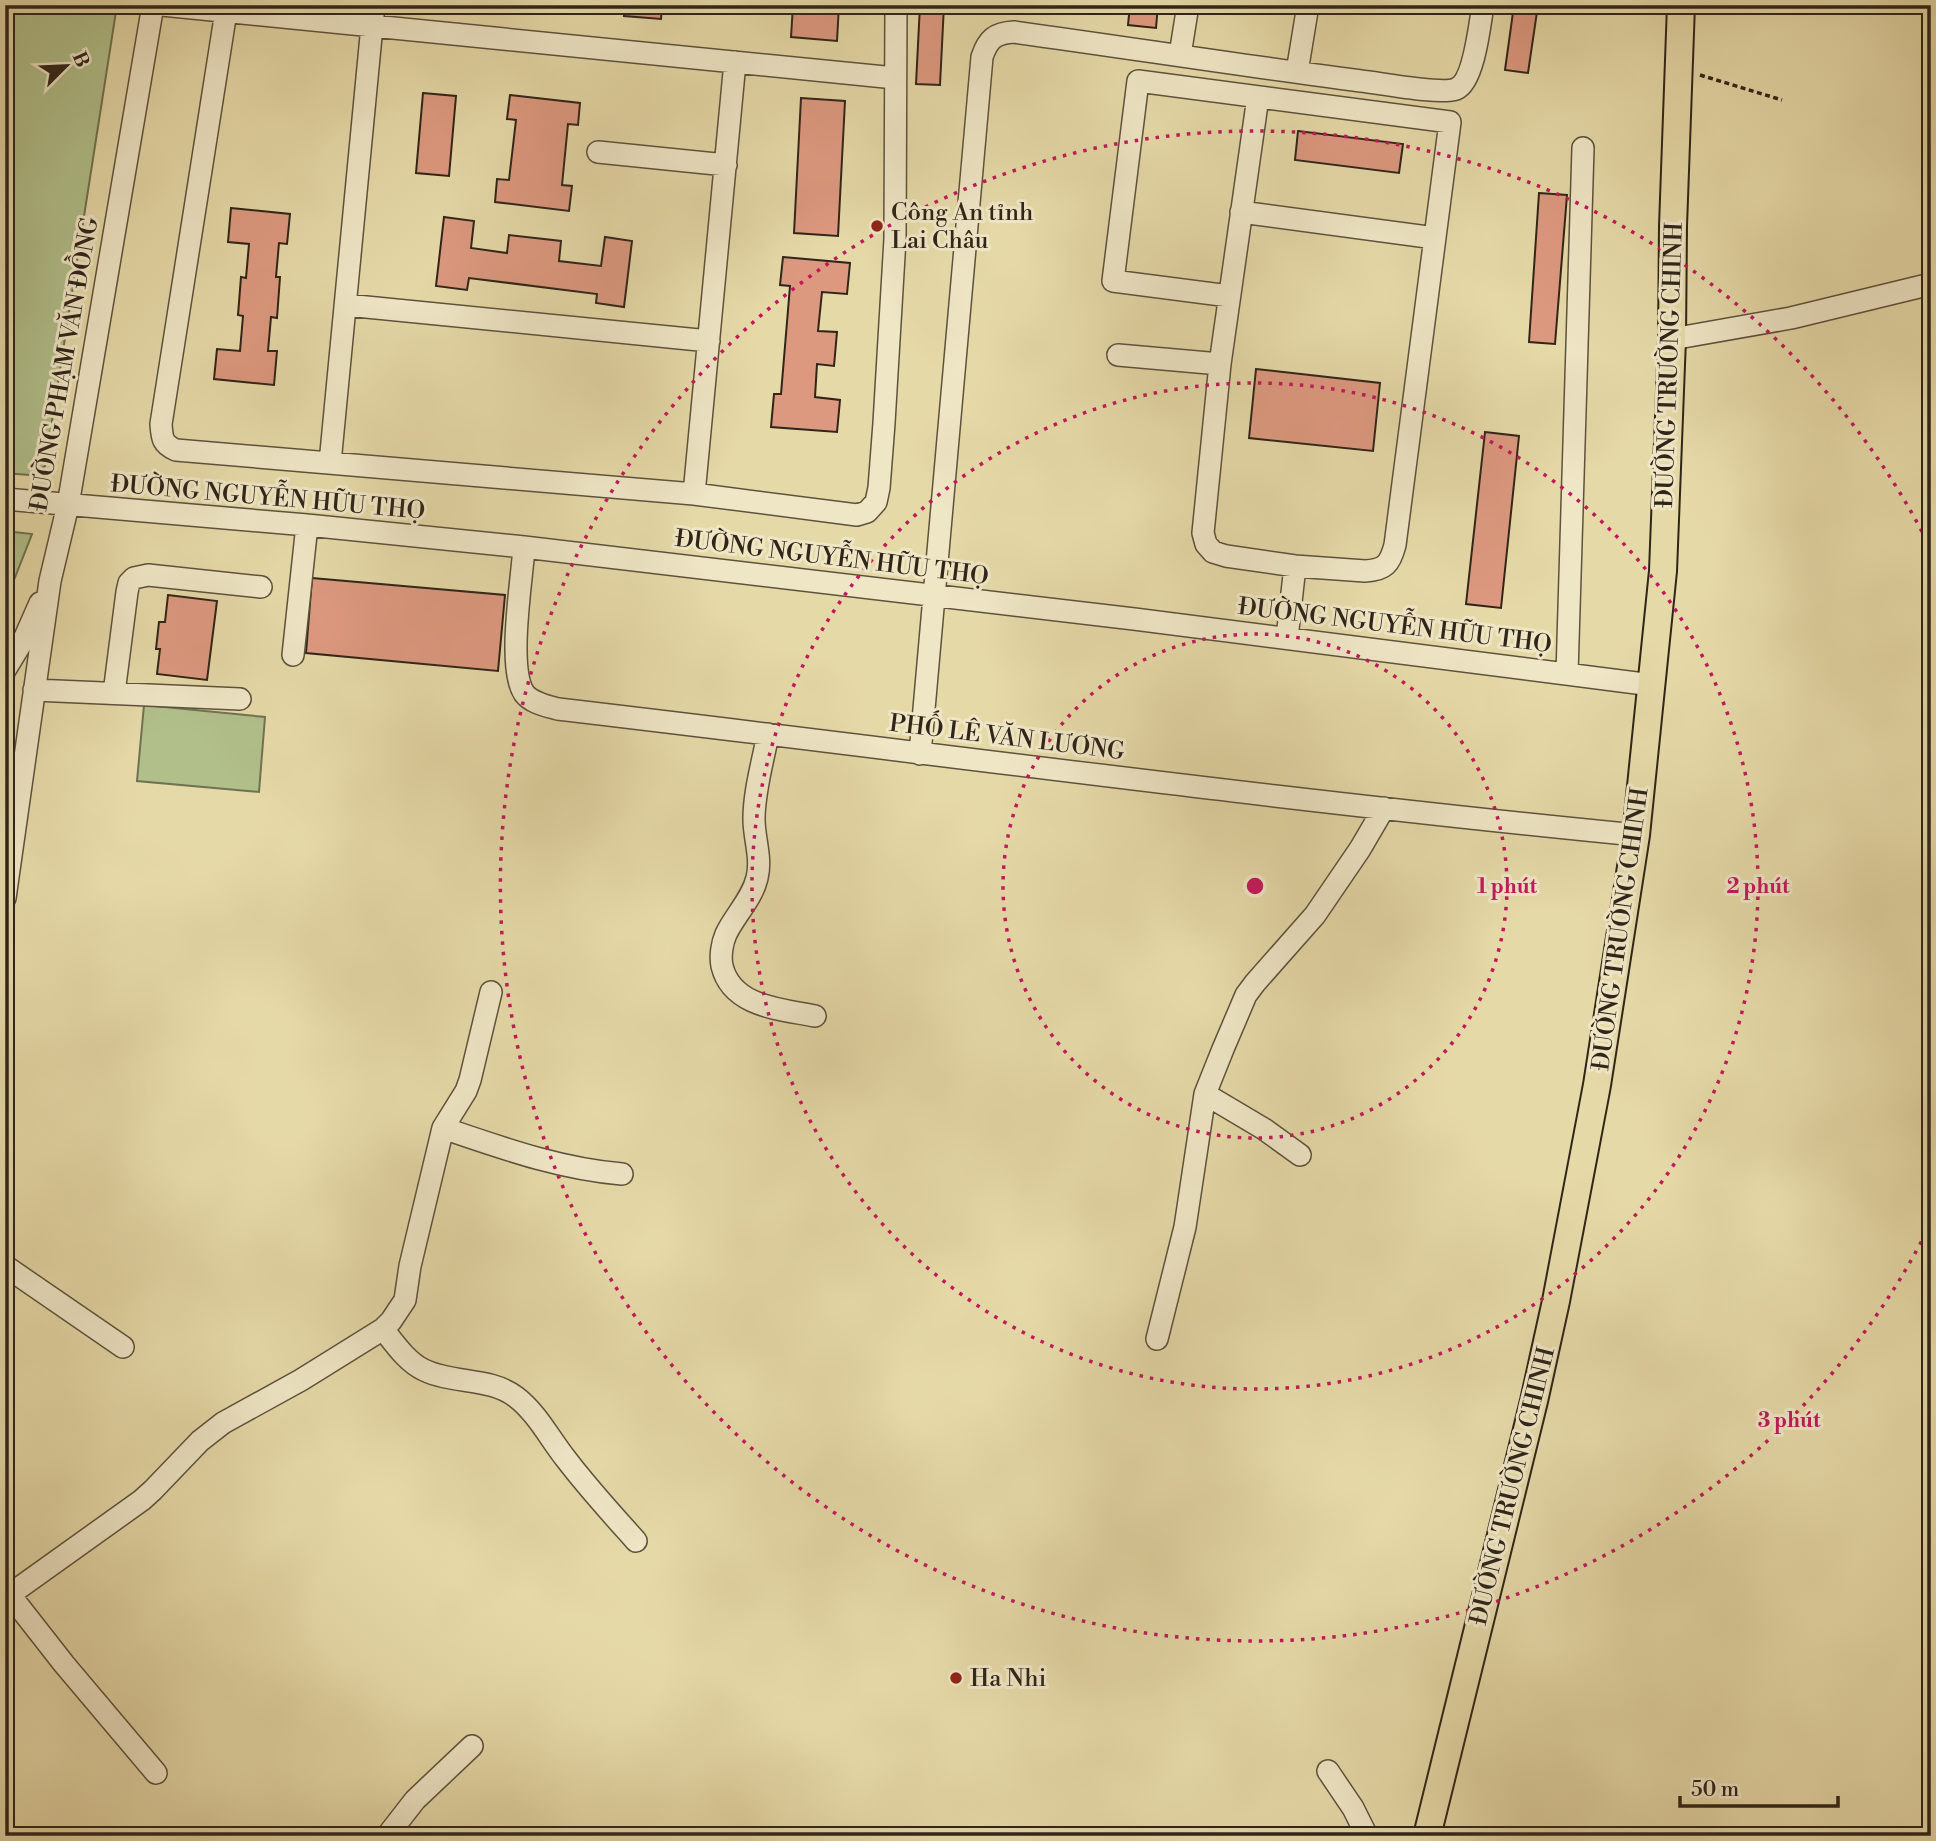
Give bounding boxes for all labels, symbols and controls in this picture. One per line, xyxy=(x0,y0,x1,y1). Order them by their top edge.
north arrow xyxy=(32,32,102,102)
text: B xyxy=(67,48,94,71)
place label: Công An tỉnh Lai Châu xyxy=(891,198,1033,256)
street label: ĐƯỜNG PHẠM VĂN ĐỒNG xyxy=(20,214,106,514)
marker: Công An tỉnh Lai Châu xyxy=(869,218,885,234)
street label: ĐƯỜNG TRƯỜNG CHINH xyxy=(1648,222,1690,508)
street label: ĐƯỜNG NGUYỄN HỮU THỌ xyxy=(109,464,427,527)
street label: ĐƯỜNG NGUYỄN HỮU THỌ xyxy=(673,519,991,592)
street label: ĐƯỜNG NGUYỄN HỮU THỌ xyxy=(1236,587,1554,660)
street label: PHỐ LÊ VĂN LƯƠNG xyxy=(888,705,1127,767)
street label: ĐƯỜNG TRƯỜNG CHINH xyxy=(1584,785,1656,1073)
centre of rings xyxy=(1243,874,1267,898)
text: 1 phút xyxy=(1477,874,1538,900)
text: 2 phút xyxy=(1726,874,1790,900)
street label: ĐƯỜNG TRƯỜNG CHINH xyxy=(1462,1344,1562,1628)
text: 3 phút xyxy=(1758,1408,1821,1434)
place label: Ha Nhi xyxy=(970,1664,1046,1694)
marker: Ha Nhi xyxy=(948,1670,964,1686)
scale bar xyxy=(1680,1764,1838,1808)
text: 50 m xyxy=(1691,1777,1739,1803)

